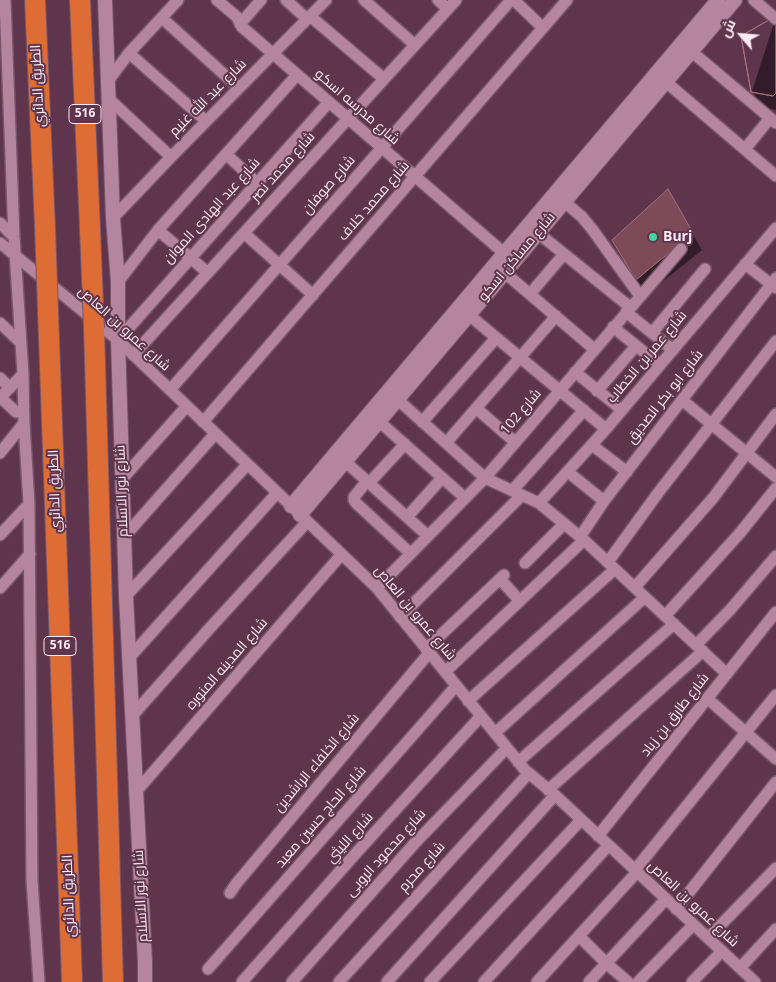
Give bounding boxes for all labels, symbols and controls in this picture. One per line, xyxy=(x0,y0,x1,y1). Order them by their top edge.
north arrow xyxy=(716,10,766,60)
text: ش xyxy=(715,16,740,40)
street label: الطريق الدائري xyxy=(27,44,49,128)
street label: شارع عبد الله غنيم xyxy=(166,56,250,140)
street label: شارع مدرسه اسكو xyxy=(311,66,403,148)
road number: 516 xyxy=(69,105,101,124)
street label: شارع محمد نصر xyxy=(247,129,319,205)
street label: شارع صوفان xyxy=(299,152,359,218)
street label: شارع عبد الهادى الموان xyxy=(160,155,264,267)
street label: شارع محمد خلاف xyxy=(335,158,413,244)
street label: شارع مساكن اسكو xyxy=(475,209,559,305)
place label: Burj xyxy=(663,229,692,245)
marker: Burj xyxy=(647,231,659,243)
street label: شارع عمرو بن العاص xyxy=(74,283,174,375)
street label: شارع عمر بن الخطاب xyxy=(604,307,690,407)
street label: شارع ابو بكر الصديق xyxy=(623,347,707,447)
street label: شارع 102 xyxy=(497,386,545,438)
street label: شارع نور الاسلام xyxy=(112,445,132,537)
street label: الطريق الدائري xyxy=(45,449,65,533)
street label: شارع عمرو بن العاص xyxy=(370,562,460,664)
street label: شارع المدينه المنوره xyxy=(183,615,271,713)
road number: 516 xyxy=(44,636,76,656)
street label: شارع طارق بن زياد xyxy=(637,670,713,760)
street label: شارع الخلفاء الراشدين xyxy=(271,710,363,816)
street label: شارع الحاج حسين معبد xyxy=(272,763,370,871)
street label: شارع محمود الروبى xyxy=(342,806,430,900)
street label: شارع الليثي xyxy=(323,809,377,867)
street label: شارع محرم xyxy=(395,839,449,895)
street label: شارع نور الاسلام xyxy=(130,849,152,943)
street label: الطريق الدائري xyxy=(59,854,79,938)
street label: شارع عمرو بن العاص xyxy=(644,857,742,951)

